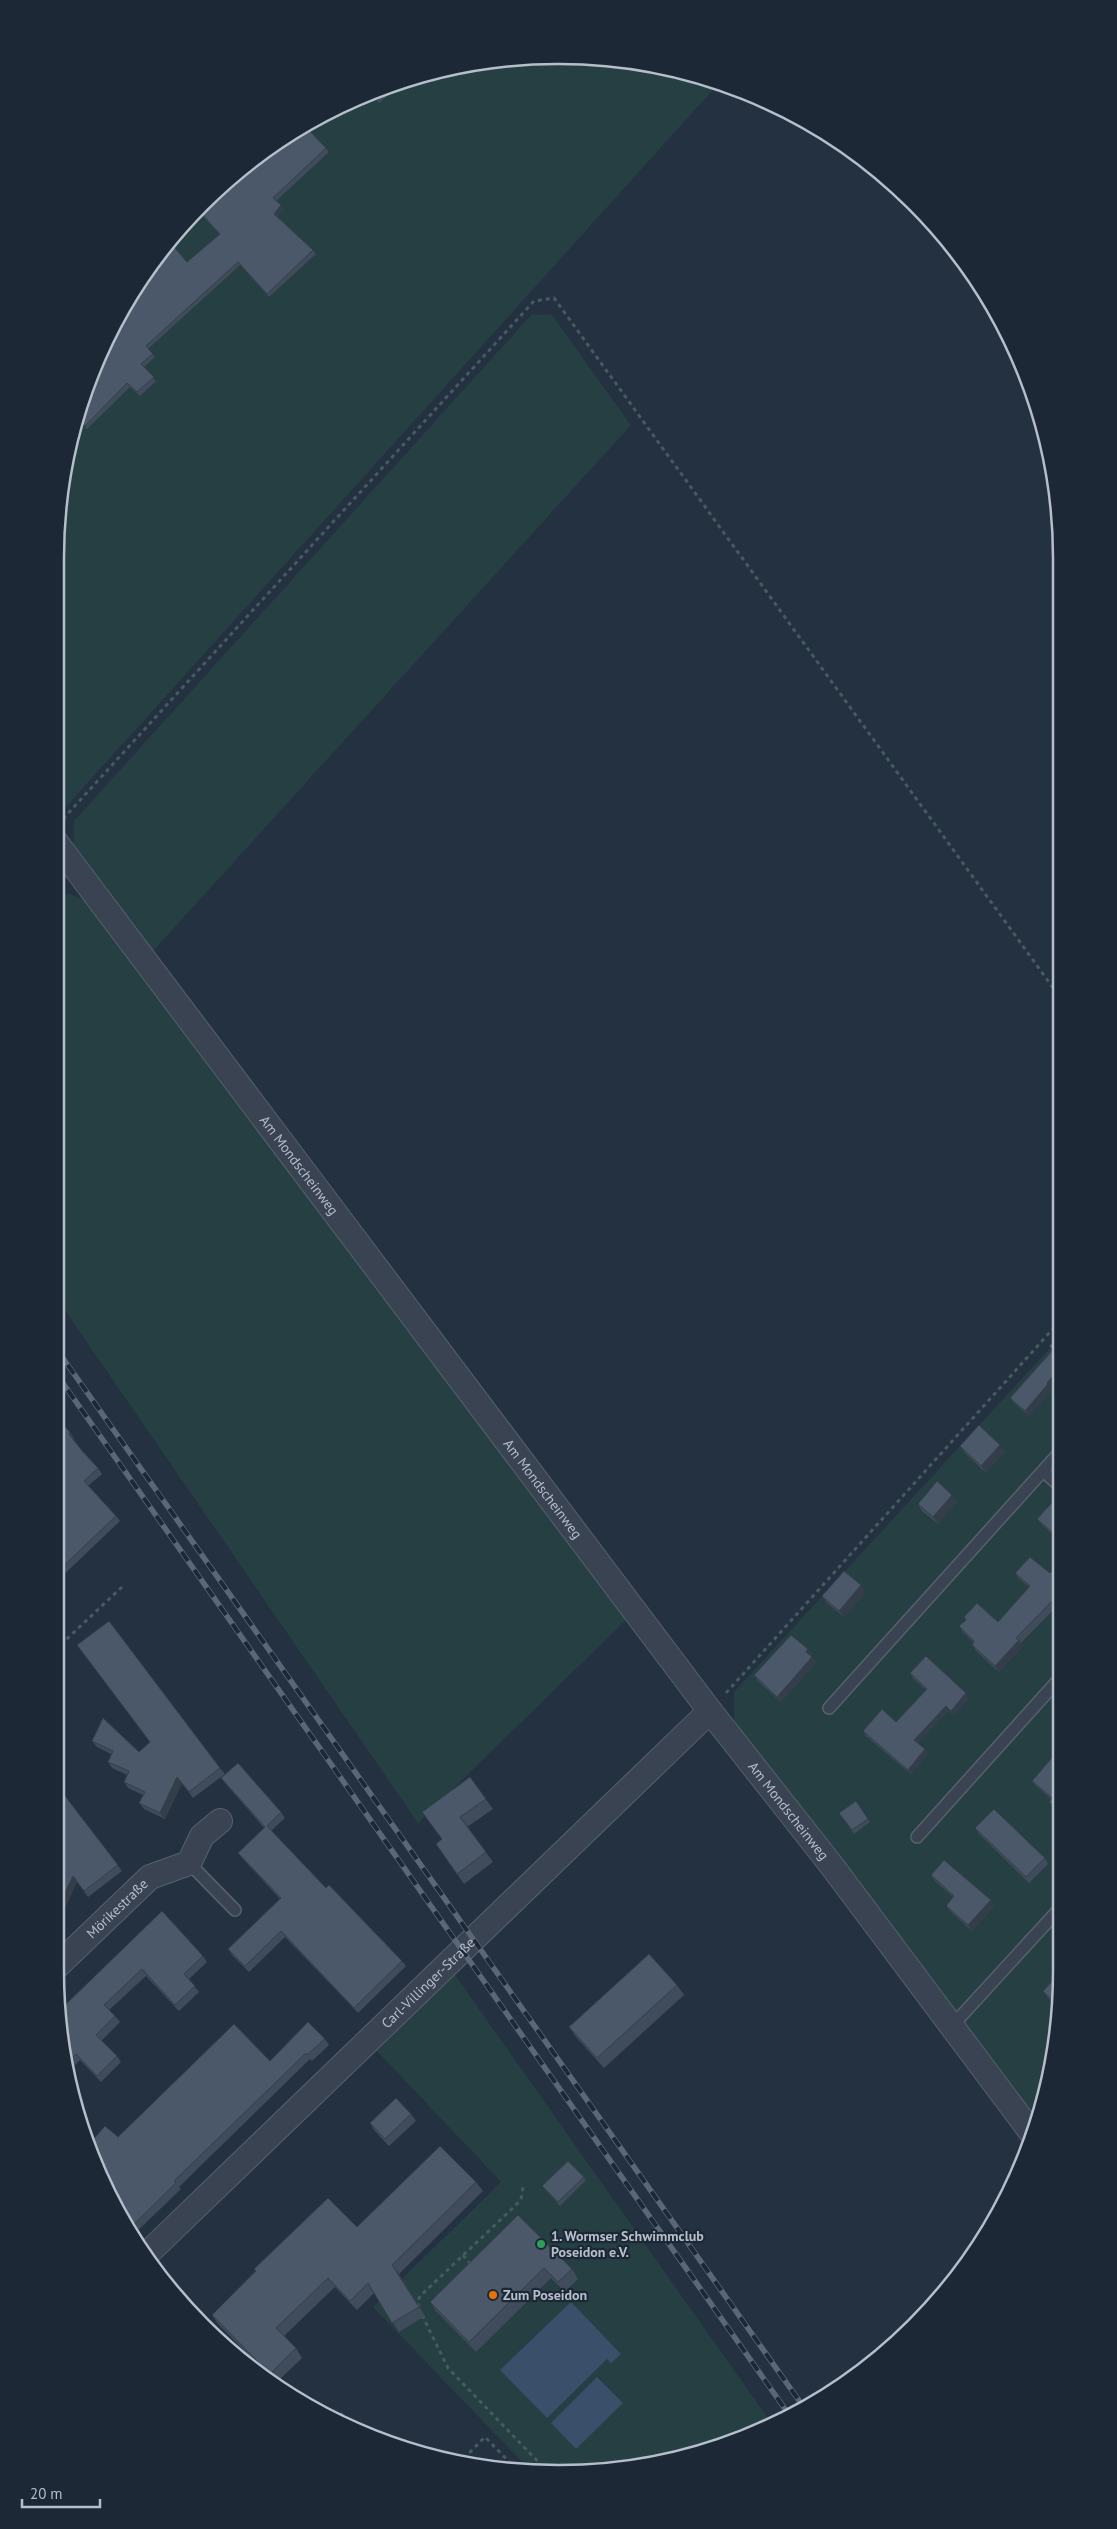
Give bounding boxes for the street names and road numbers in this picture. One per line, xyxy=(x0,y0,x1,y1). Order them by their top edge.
street label: Am Mondscheinweg xyxy=(256,1112,343,1219)
street label: Am Mondscheinweg xyxy=(499,1435,586,1542)
street label: Am Mondscheinweg xyxy=(744,1758,833,1864)
street label: Mörikestraße xyxy=(83,1875,152,1942)
street label: Carl-Villinger-Straße xyxy=(378,1934,479,2032)

